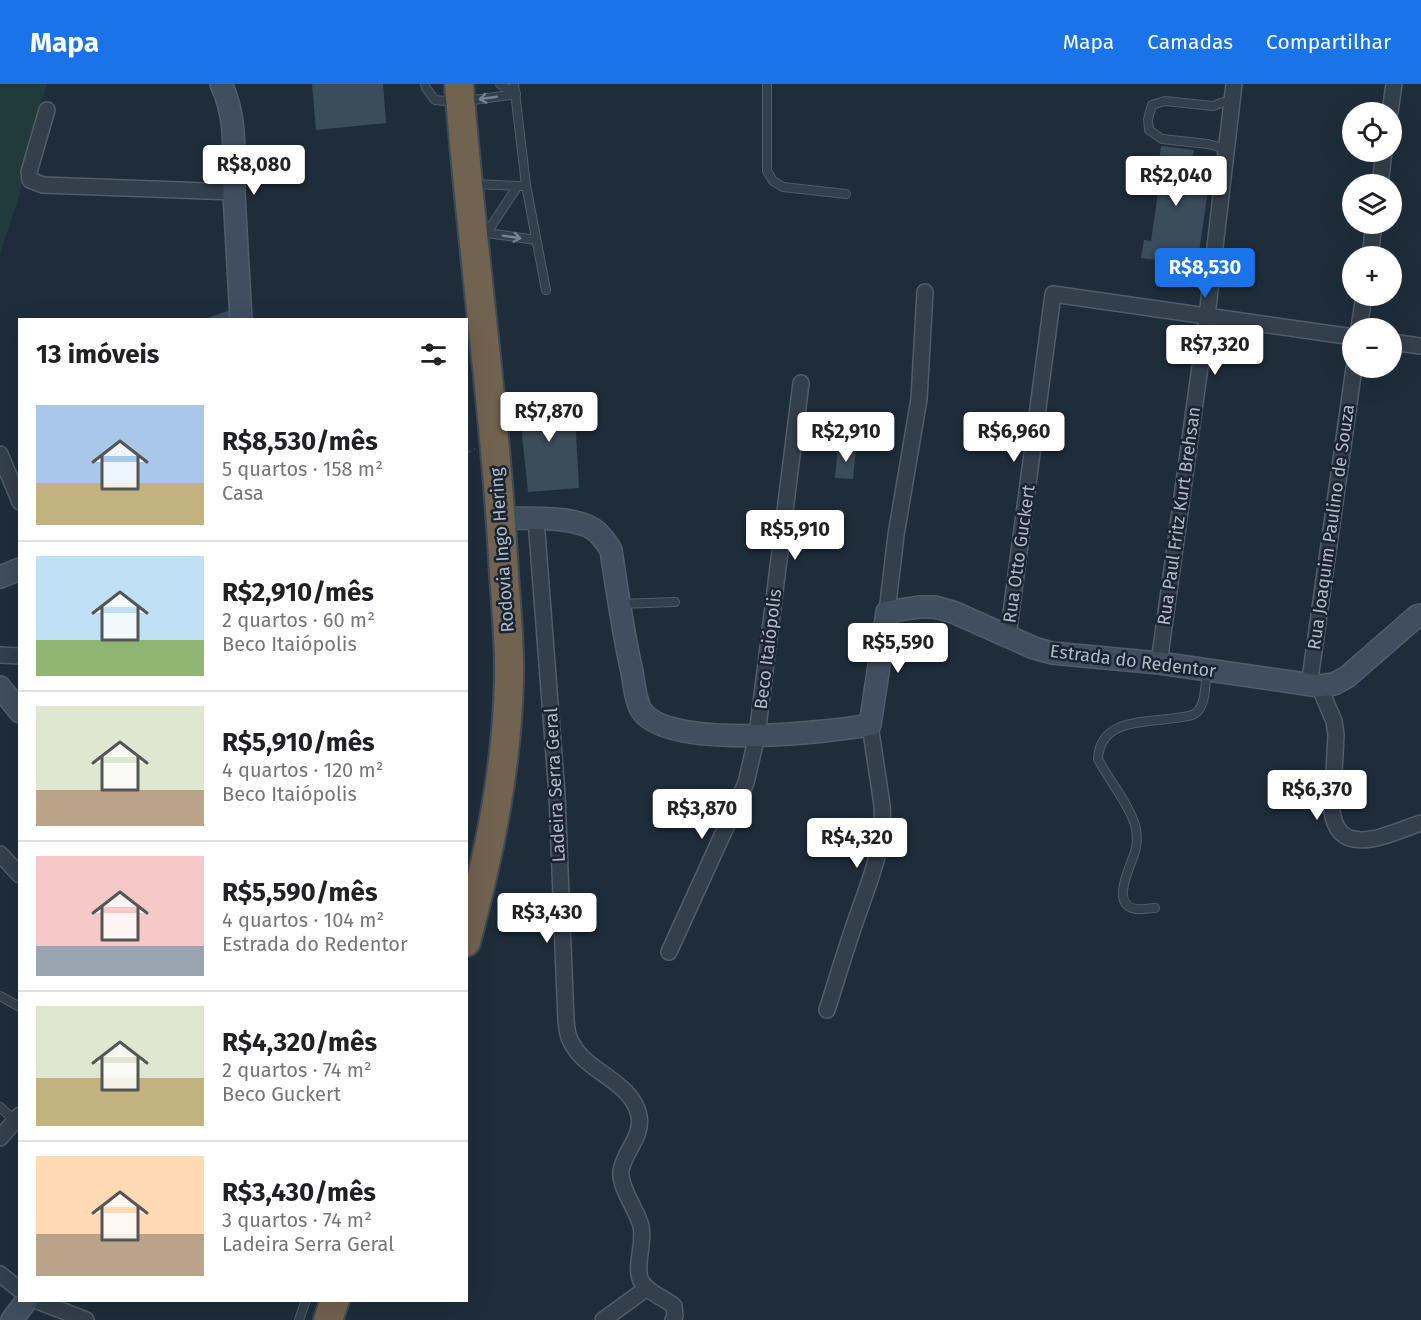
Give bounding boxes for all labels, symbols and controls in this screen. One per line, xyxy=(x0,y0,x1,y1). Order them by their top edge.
text: Mapa xyxy=(30,26,99,59)
text: Mapa xyxy=(1063,29,1114,55)
text: Camadas xyxy=(1147,29,1233,55)
text: Compartilhar xyxy=(1266,29,1391,55)
one-way arrow xyxy=(479,93,498,104)
map controls xyxy=(1342,102,1402,378)
button: locate xyxy=(1342,102,1402,162)
pin: R$8,080 xyxy=(199,145,309,196)
text: R$8,080 xyxy=(217,152,291,176)
pin: R$2,040 xyxy=(1121,156,1231,207)
text: R$2,040 xyxy=(1140,163,1212,187)
button: layers xyxy=(1342,174,1402,234)
one-way arrow xyxy=(501,231,521,242)
button: + xyxy=(1342,246,1402,306)
pin: R$8,530 xyxy=(1150,248,1260,299)
text: R$8,530 xyxy=(1169,255,1241,279)
button: − xyxy=(1342,318,1402,378)
pin: R$7,320 xyxy=(1160,325,1270,376)
text: R$7,320 xyxy=(1180,332,1250,356)
icon: filters xyxy=(417,338,450,371)
text: 13 imóveis xyxy=(36,339,159,370)
pin: R$7,870 xyxy=(494,392,604,443)
text: R$7,870 xyxy=(514,399,584,423)
street label: Rua Joaquim Paulino de Souza xyxy=(1303,403,1359,651)
street label: Rua Paul Fritz Kurt Brehsan xyxy=(1153,405,1205,627)
pin: R$2,910 xyxy=(791,412,901,463)
pin: R$6,960 xyxy=(959,412,1069,463)
text: R$2,910 xyxy=(811,419,881,443)
text: R$6,960 xyxy=(978,419,1050,443)
text: R$8,530/mês xyxy=(222,426,378,457)
icon: home xyxy=(84,429,156,501)
text: 5 quartos · 158 m² xyxy=(222,457,383,481)
street label: Rodovia Ingo Hering xyxy=(485,466,519,633)
text: Casa xyxy=(222,481,264,505)
street label: Rua Otto Guckert xyxy=(998,483,1040,624)
pin: R$5,910 xyxy=(740,510,850,561)
text: R$5,910 xyxy=(760,517,830,541)
text: R$2,910/mês xyxy=(222,577,374,608)
icon: home xyxy=(84,580,156,652)
street label: Beco Itaiópolis xyxy=(750,587,786,711)
text: 2 quartos · 60 m² xyxy=(222,608,375,632)
pin: R$5,590 xyxy=(843,623,953,674)
text: R$5,590 xyxy=(862,630,934,654)
text: Beco Itaiópolis xyxy=(222,632,357,656)
street label: Estrada do Redentor xyxy=(1049,640,1217,682)
street label: Ladeira Serra Geral xyxy=(540,707,570,863)
text: R$5,910/mês xyxy=(222,727,375,758)
icon: home xyxy=(84,730,156,802)
text: 4 quartos · 120 m² xyxy=(222,758,384,782)
pin: R$6,370 xyxy=(1262,770,1372,821)
text: R$6,370 xyxy=(1282,777,1352,801)
text: Beco Itaiópolis xyxy=(222,782,357,806)
pin: R$3,870 xyxy=(647,789,757,840)
text: R$3,870 xyxy=(667,796,737,820)
pin: R$4,320 xyxy=(802,818,912,869)
text: R$4,320 xyxy=(821,825,893,849)
text: R$5,590/mês xyxy=(222,877,377,908)
icon: home xyxy=(84,880,156,952)
pin: R$3,430 xyxy=(492,893,602,944)
text: R$3,430 xyxy=(512,900,582,924)
text: 4 quartos · 104 m² xyxy=(222,908,384,932)
text: Estrada do Redentor xyxy=(222,932,408,956)
text: R$4,320/mês xyxy=(222,1027,377,1058)
icon: home xyxy=(84,1030,156,1102)
text: 2 quartos · 74 m² xyxy=(222,1058,372,1082)
text: Beco Guckert xyxy=(222,1082,341,1106)
text: R$3,430/mês xyxy=(222,1177,376,1208)
icon: home xyxy=(84,1180,156,1252)
text: 3 quartos · 74 m² xyxy=(222,1208,372,1232)
text: Ladeira Serra Geral xyxy=(222,1232,394,1256)

